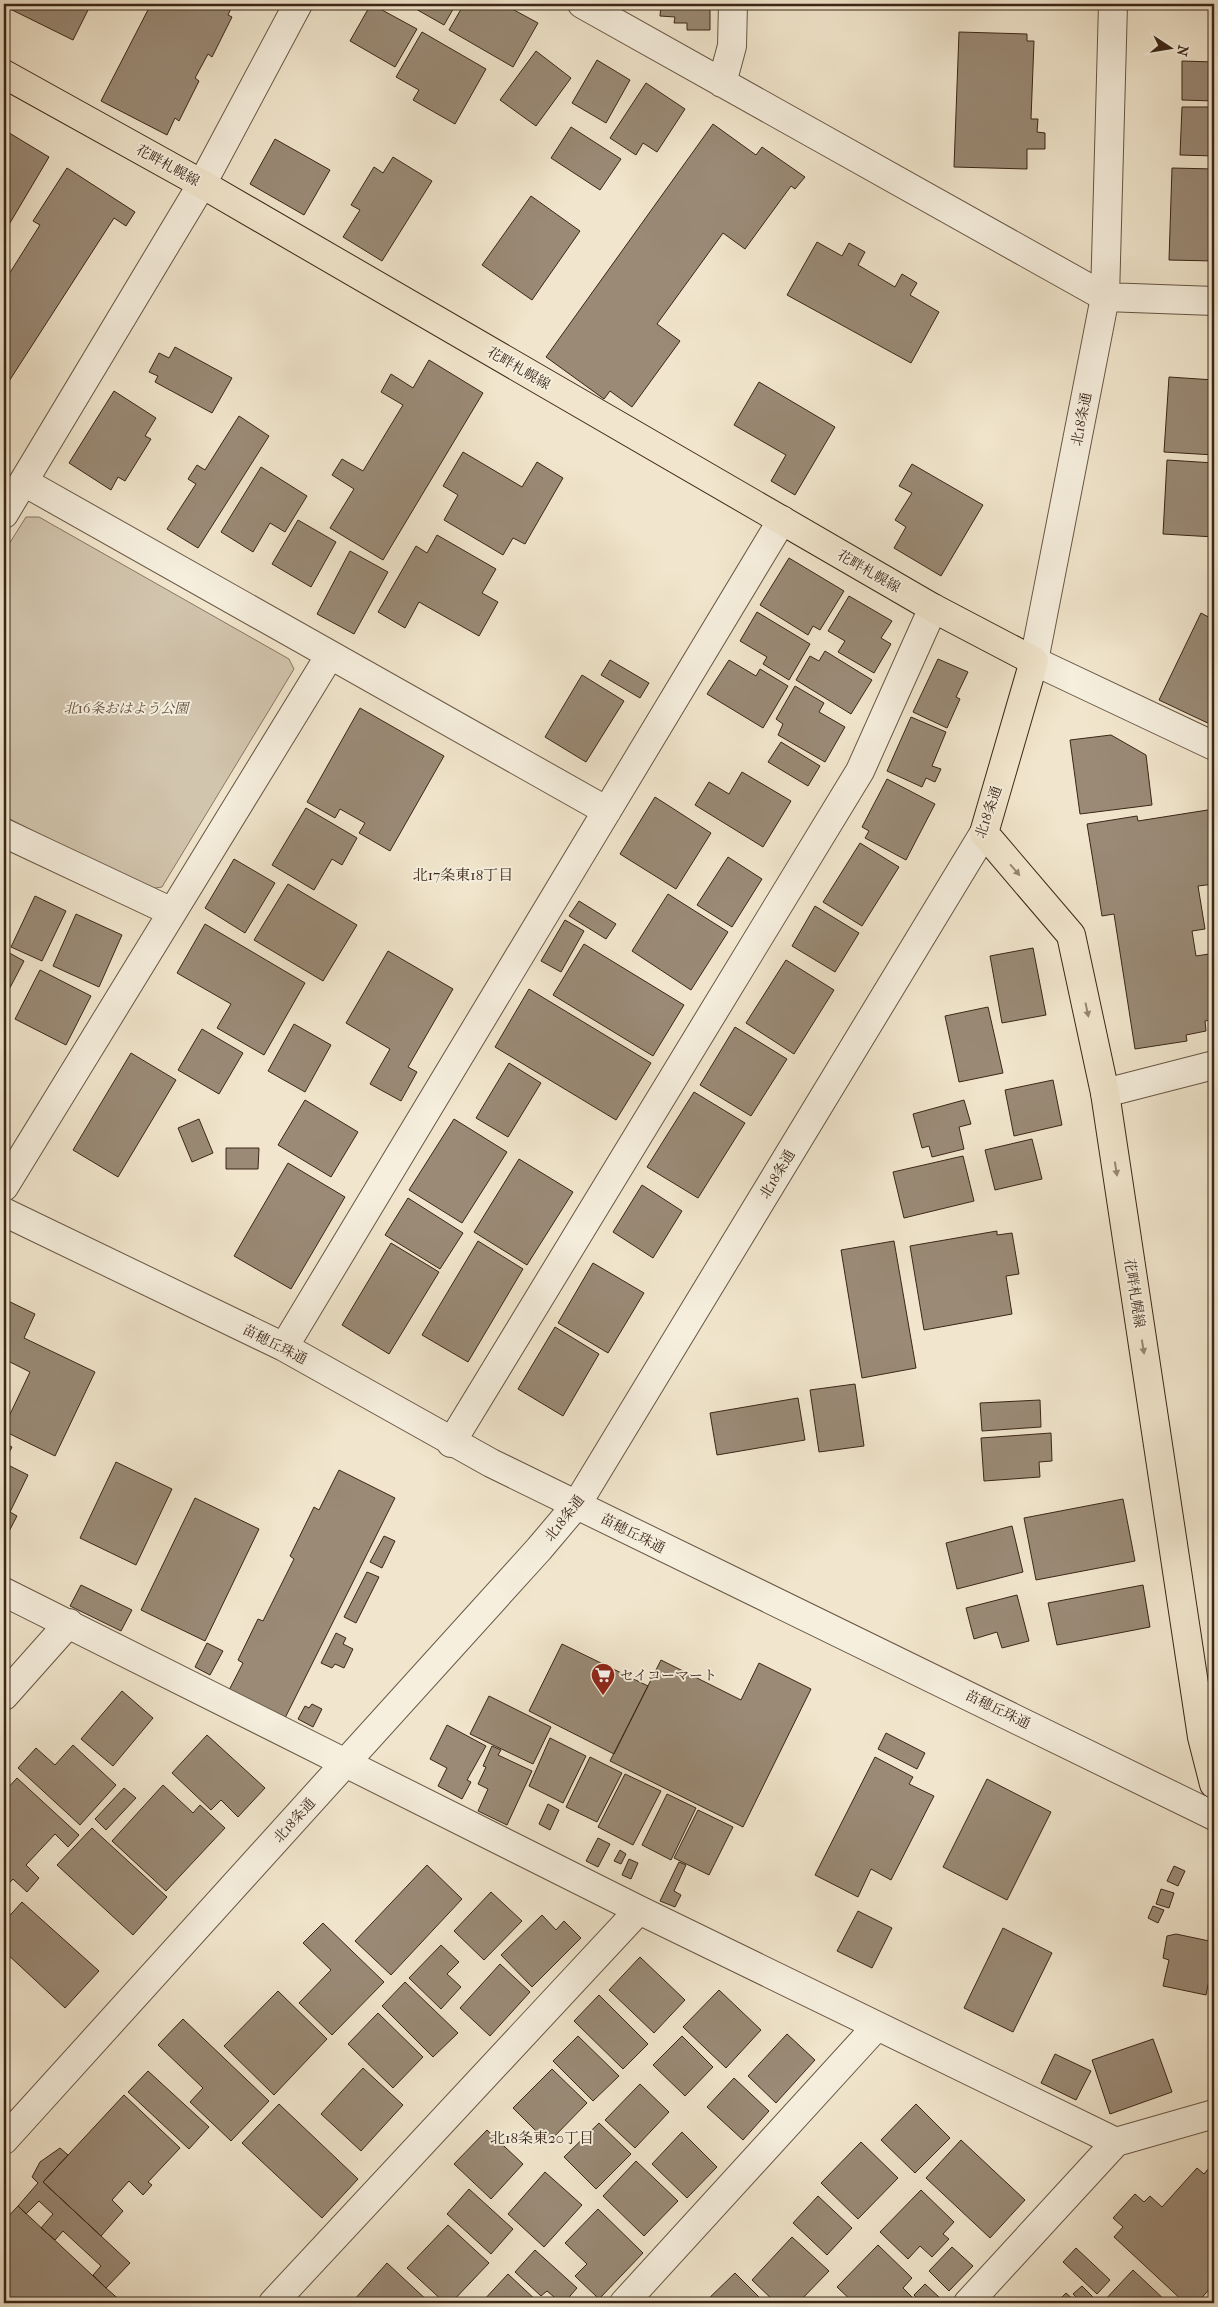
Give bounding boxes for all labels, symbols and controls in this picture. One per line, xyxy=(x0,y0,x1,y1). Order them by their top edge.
north arrow xyxy=(1146,22,1196,72)
text: N xyxy=(1173,44,1192,58)
street label: 花畔札幌線 xyxy=(133,141,202,190)
street label: 花畔札幌線 xyxy=(484,344,553,393)
street label: 北18条通 xyxy=(1068,391,1095,447)
street label: 花畔札幌線 xyxy=(834,547,903,596)
park label: 北16条おはよう公園 xyxy=(64,700,190,717)
street label: 北18条通 xyxy=(972,784,1005,840)
one-way arrow xyxy=(1010,863,1021,876)
district label: 北17条東18丁目 xyxy=(413,866,513,884)
one-way arrow xyxy=(1083,1002,1091,1017)
street label: 北18条通 xyxy=(756,1147,799,1202)
one-way arrow xyxy=(1113,1162,1121,1178)
street label: 花畔札幌線 xyxy=(1121,1257,1148,1329)
street label: 苗穂丘珠通 xyxy=(240,1321,310,1368)
one-way arrow xyxy=(1139,1340,1147,1356)
street label: 北18条通 xyxy=(541,1492,588,1545)
street label: 苗穂丘珠通 xyxy=(598,1510,668,1557)
supermarket icon: セイコーマート xyxy=(590,1662,616,1696)
place label: セイコーマート xyxy=(620,1667,717,1684)
street label: 苗穂丘珠通 xyxy=(963,1686,1033,1732)
street label: 北18条通 xyxy=(270,1795,319,1846)
district label: 北18条東20丁目 xyxy=(490,2129,594,2147)

